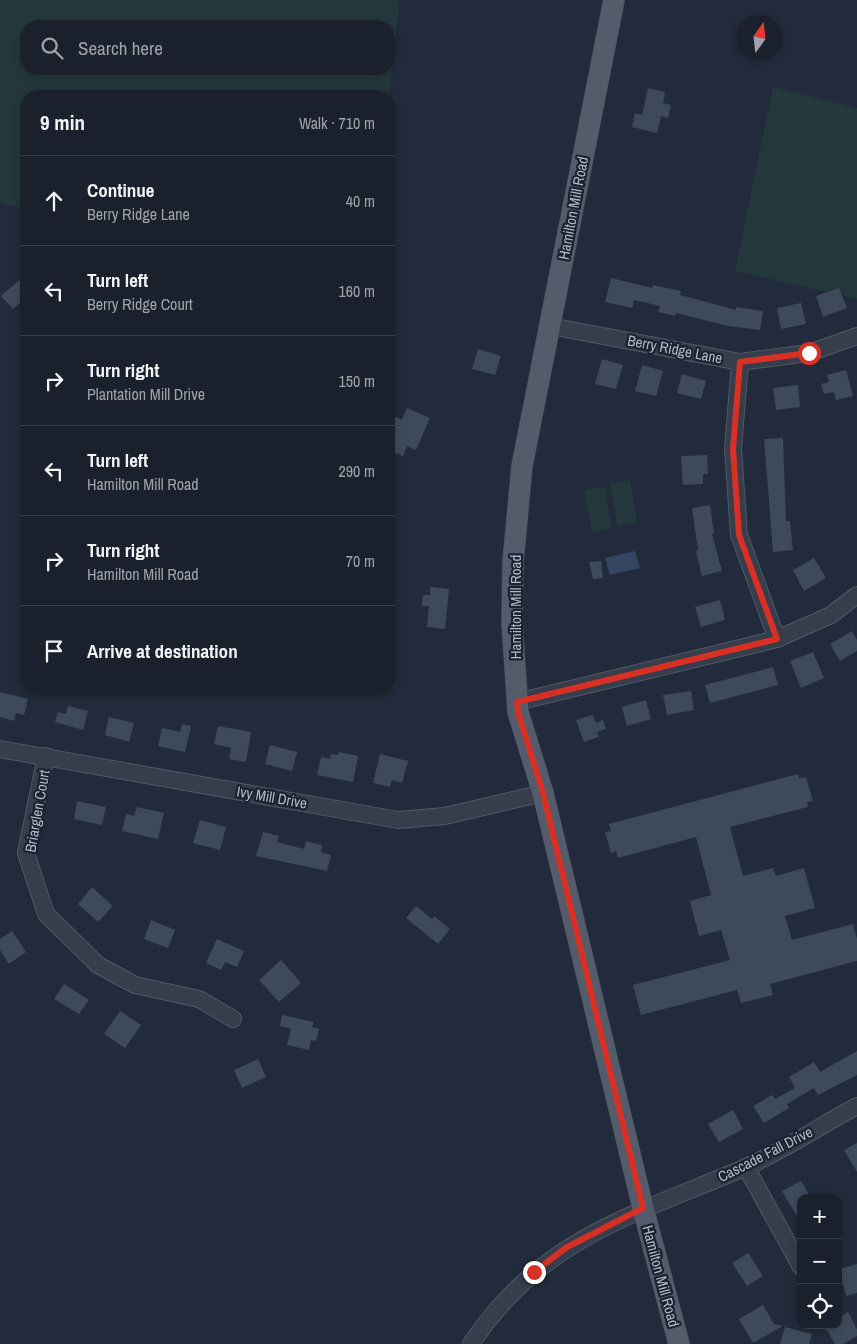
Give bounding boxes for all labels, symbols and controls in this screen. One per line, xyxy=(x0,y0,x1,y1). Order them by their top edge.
north arrow xyxy=(737,15,782,60)
search box xyxy=(20,20,395,75)
icon: search xyxy=(38,34,66,62)
text: Search here xyxy=(78,35,163,61)
text: 9 min xyxy=(40,108,85,137)
text: Walk · 710 m xyxy=(299,112,375,134)
street label: Hamilton Mill Road xyxy=(553,155,593,261)
text: Continue xyxy=(87,177,155,203)
icon: ahead xyxy=(40,187,68,215)
text: 40 m xyxy=(346,190,375,212)
text: Berry Ridge Lane xyxy=(87,203,190,225)
text: Turn left xyxy=(87,267,148,293)
icon: left xyxy=(40,277,68,305)
text: 160 m xyxy=(339,280,375,302)
text: Berry Ridge Court xyxy=(87,293,193,315)
street label: Berry Ridge Lane xyxy=(626,329,724,369)
route start xyxy=(798,342,821,365)
text: Turn right xyxy=(87,357,159,383)
icon: right xyxy=(40,367,68,395)
text: 150 m xyxy=(339,370,375,392)
text: Plantation Mill Drive xyxy=(87,383,205,405)
text: Turn left xyxy=(87,447,148,473)
icon: left xyxy=(40,457,68,485)
text: 290 m xyxy=(339,460,375,482)
text: Hamilton Mill Road xyxy=(87,473,199,495)
text: Turn right xyxy=(87,537,159,563)
icon: right xyxy=(40,547,68,575)
text: 70 m xyxy=(346,550,375,572)
street label: Hamilton Mill Road xyxy=(505,555,526,659)
text: Hamilton Mill Road xyxy=(87,563,199,585)
icon: arrive xyxy=(40,637,68,665)
text: Arrive at destination xyxy=(87,638,238,664)
street label: Briarglen Court xyxy=(19,768,55,854)
street label: Ivy Mill Drive xyxy=(235,780,309,814)
street label: Cascade Fall Drive xyxy=(714,1121,816,1187)
map controls xyxy=(797,1194,842,1329)
button: + xyxy=(797,1194,842,1239)
street label: Hamilton Mill Road xyxy=(637,1223,685,1329)
button: − xyxy=(797,1239,842,1284)
route end xyxy=(523,1261,546,1284)
button: locate xyxy=(797,1284,842,1329)

